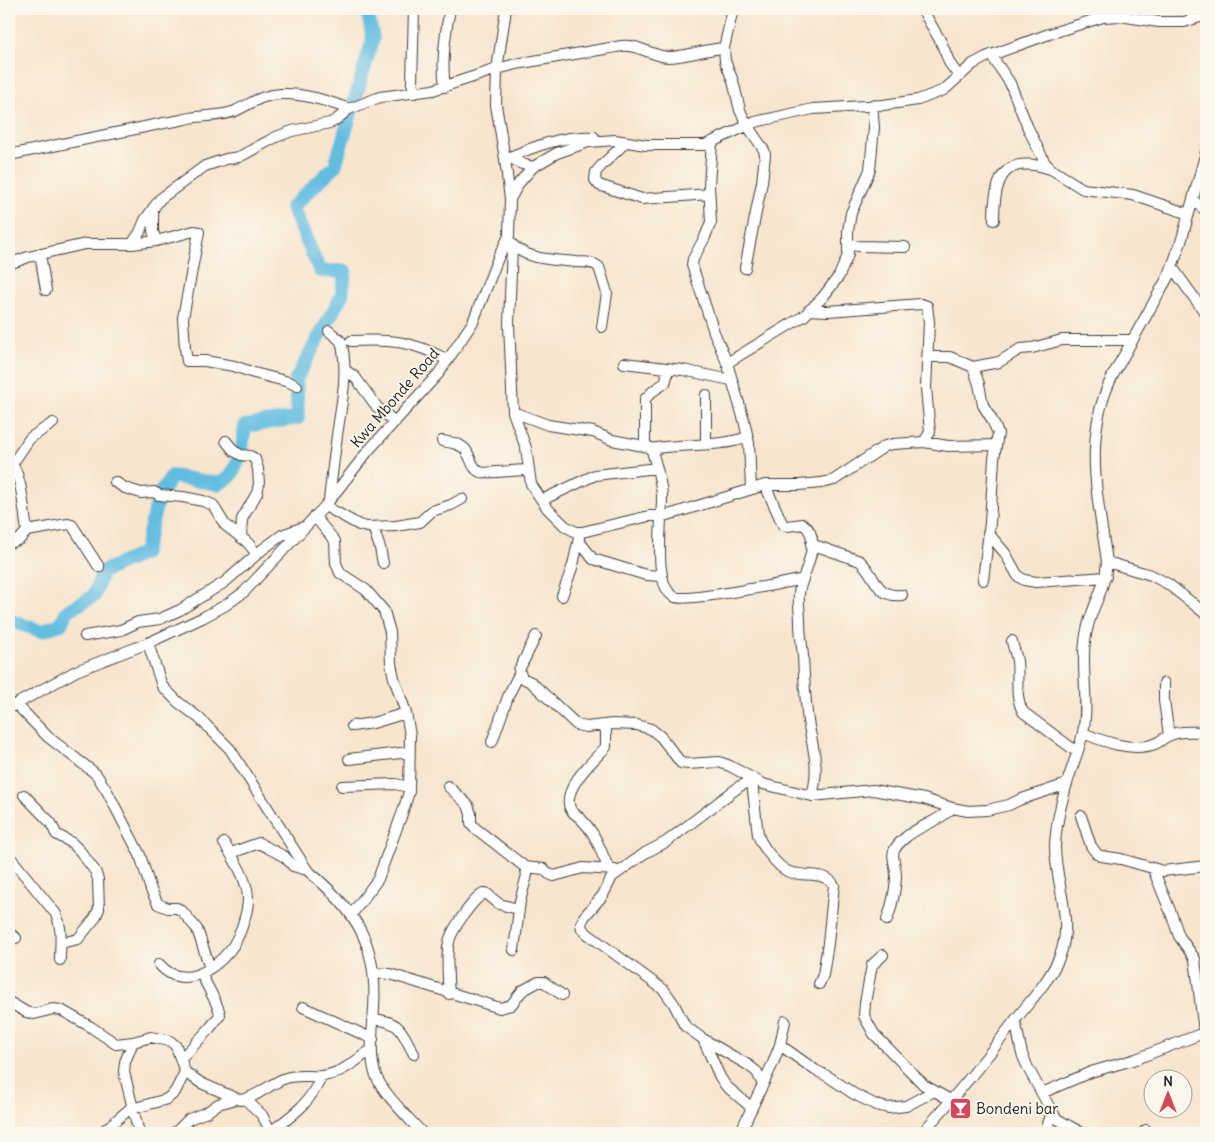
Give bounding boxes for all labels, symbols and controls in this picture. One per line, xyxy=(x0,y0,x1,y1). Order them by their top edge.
street label: Kwa Mbonde Road xyxy=(346,344,443,451)
north arrow xyxy=(1142,1070,1192,1120)
text: N xyxy=(1163,1072,1173,1090)
bar icon: Bondeni bar xyxy=(948,1097,972,1121)
place label: Bondeni bar xyxy=(976,1099,1058,1118)

